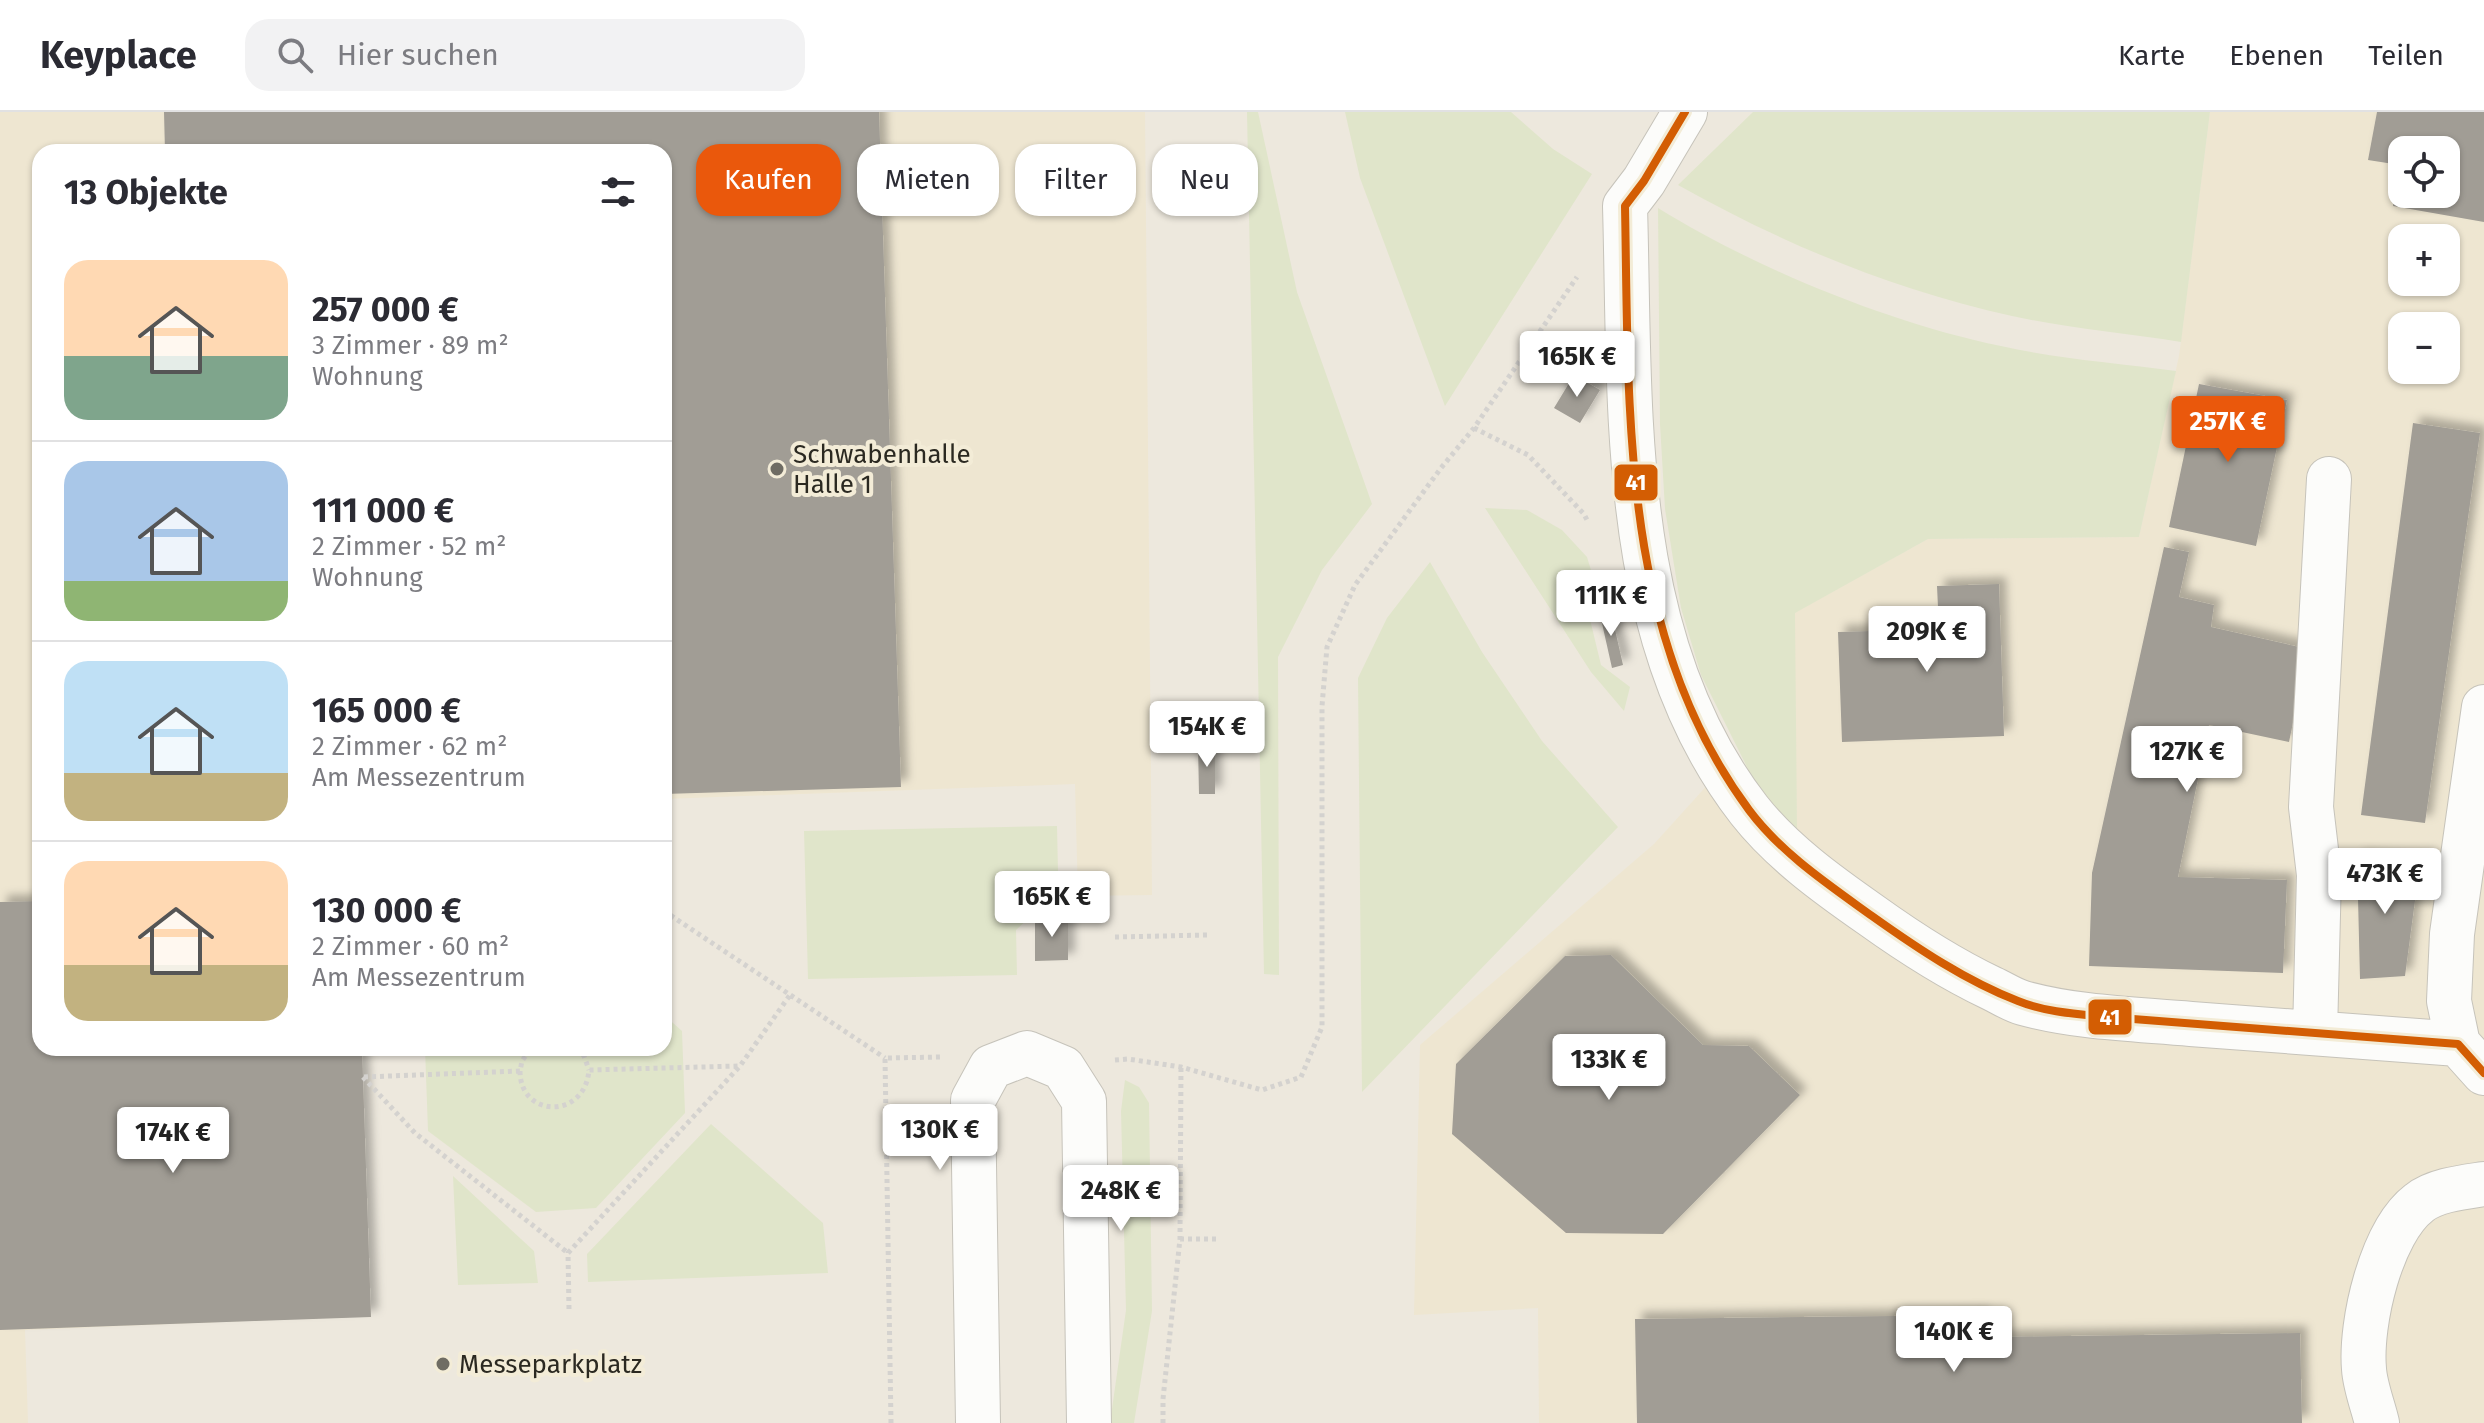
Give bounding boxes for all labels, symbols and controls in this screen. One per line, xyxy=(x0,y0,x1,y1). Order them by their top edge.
search box xyxy=(245,19,805,91)
text: Keyplace xyxy=(40,32,197,78)
icon: search xyxy=(273,33,317,77)
text: Hier suchen xyxy=(337,37,499,73)
text: Karte xyxy=(2118,39,2185,72)
text: Ebenen xyxy=(2229,39,2324,72)
text: Teilen xyxy=(2368,39,2444,72)
map controls xyxy=(2388,136,2460,384)
button: locate xyxy=(2388,136,2460,208)
chip: Kaufen xyxy=(696,144,841,216)
chip: Mieten xyxy=(857,144,999,216)
chip: Filter xyxy=(1015,144,1136,216)
chip: Neu xyxy=(1152,144,1258,216)
icon: filters xyxy=(596,170,640,214)
text: 13 Objekte xyxy=(64,172,228,213)
button: + xyxy=(2388,224,2460,296)
text: 257 000 € xyxy=(312,289,459,330)
icon: home xyxy=(128,292,224,388)
button: − xyxy=(2388,312,2460,384)
text: 3 Zimmer · 89 m² xyxy=(312,330,509,361)
pin: 165K € xyxy=(1512,331,1642,399)
text: 165K € xyxy=(1538,341,1616,372)
text: Wohnung xyxy=(312,361,423,392)
pin: 257K € xyxy=(2163,396,2293,464)
text: 257K € xyxy=(2190,406,2266,437)
place label: Schwabenhalle Halle 1 xyxy=(793,439,971,500)
marker: Schwabenhalle Halle 1 xyxy=(768,460,786,478)
line badge: 41 xyxy=(1613,463,1659,502)
text: 41 xyxy=(1625,469,1647,496)
text: 111 000 € xyxy=(312,490,454,531)
icon: home xyxy=(128,493,224,589)
text: 2 Zimmer · 52 m² xyxy=(312,531,506,562)
text: Wohnung xyxy=(312,562,423,593)
pin: 111K € xyxy=(1546,570,1676,638)
text: 111K € xyxy=(1574,580,1648,611)
pin: 209K € xyxy=(1862,606,1992,674)
text: 209K € xyxy=(1887,616,1967,647)
text: 165 000 € xyxy=(312,690,461,731)
icon: home xyxy=(128,693,224,789)
pin: 154K € xyxy=(1142,701,1272,769)
text: 154K € xyxy=(1168,711,1246,742)
pin: 127K € xyxy=(2122,726,2252,794)
text: 2 Zimmer · 62 m² xyxy=(312,731,507,762)
text: 127K € xyxy=(2149,736,2225,767)
text: Am Messezentrum xyxy=(312,762,526,793)
pin: 473K € xyxy=(2320,848,2450,916)
text: 473K € xyxy=(2346,858,2424,889)
pin: 165K € xyxy=(987,871,1117,939)
text: 165K € xyxy=(1013,881,1091,912)
text: 130 000 € xyxy=(312,890,461,931)
icon: home xyxy=(128,893,224,989)
text: 2 Zimmer · 60 m² xyxy=(312,931,509,962)
text: Am Messezentrum xyxy=(312,962,526,993)
line badge: 41 xyxy=(2087,998,2133,1036)
text: 41 xyxy=(2099,1004,2121,1031)
pin: 133K € xyxy=(1544,1034,1674,1102)
text: 133K € xyxy=(1570,1044,1648,1075)
pin: 130K € xyxy=(875,1104,1005,1172)
pin: 174K € xyxy=(108,1107,238,1175)
text: 130K € xyxy=(901,1114,979,1145)
text: 174K € xyxy=(135,1117,211,1148)
pin: 248K € xyxy=(1056,1165,1186,1233)
text: 248K € xyxy=(1081,1175,1161,1206)
pin: 140K € xyxy=(1889,1306,2019,1374)
text: 140K € xyxy=(1914,1316,1994,1347)
place label: Messeparkplatz xyxy=(459,1349,642,1380)
marker: Messeparkplatz xyxy=(434,1355,452,1373)

